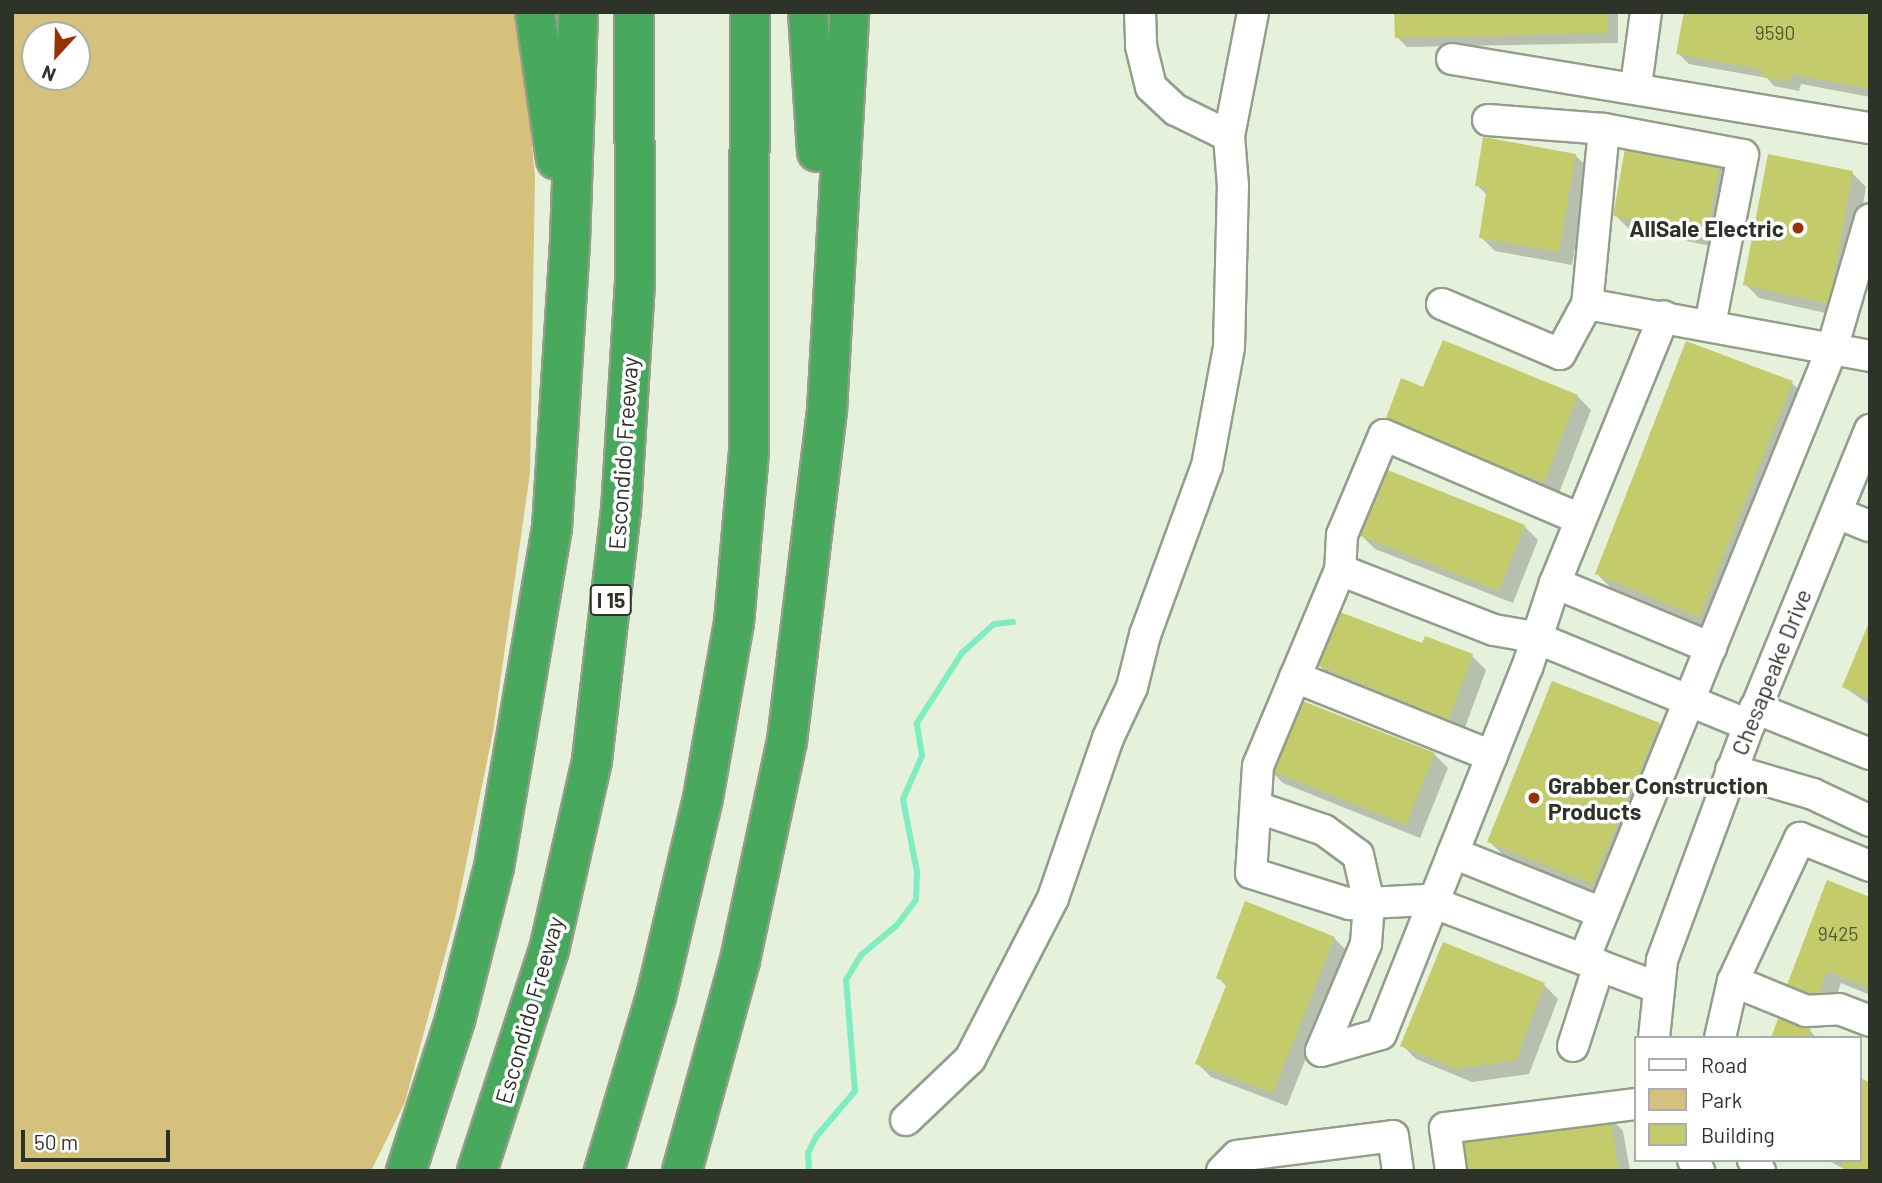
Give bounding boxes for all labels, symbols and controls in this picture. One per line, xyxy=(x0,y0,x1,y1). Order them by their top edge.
north arrow xyxy=(21,21,91,91)
house number: 9590 xyxy=(1755,22,1795,44)
text: N xyxy=(39,61,59,87)
place label: AllSale Electric xyxy=(1629,214,1784,242)
marker: AllSale Electric xyxy=(1790,220,1806,236)
street label: Escondido Freeway xyxy=(602,355,644,551)
road number: I 15 xyxy=(588,582,634,618)
street label: Chesapeake Drive xyxy=(1725,585,1817,759)
place label: Grabber Construction Products xyxy=(1548,771,1768,825)
marker: Grabber Construction Products xyxy=(1526,790,1542,806)
street label: Escondido Freeway xyxy=(489,913,569,1107)
house number: 9425 xyxy=(1818,923,1858,945)
legend xyxy=(1633,1036,1861,1162)
text: Road xyxy=(1701,1052,1747,1077)
text: Park xyxy=(1701,1087,1742,1112)
scale bar xyxy=(24,1116,173,1160)
text: Building xyxy=(1701,1122,1775,1147)
text: 50 m xyxy=(34,1129,78,1154)

